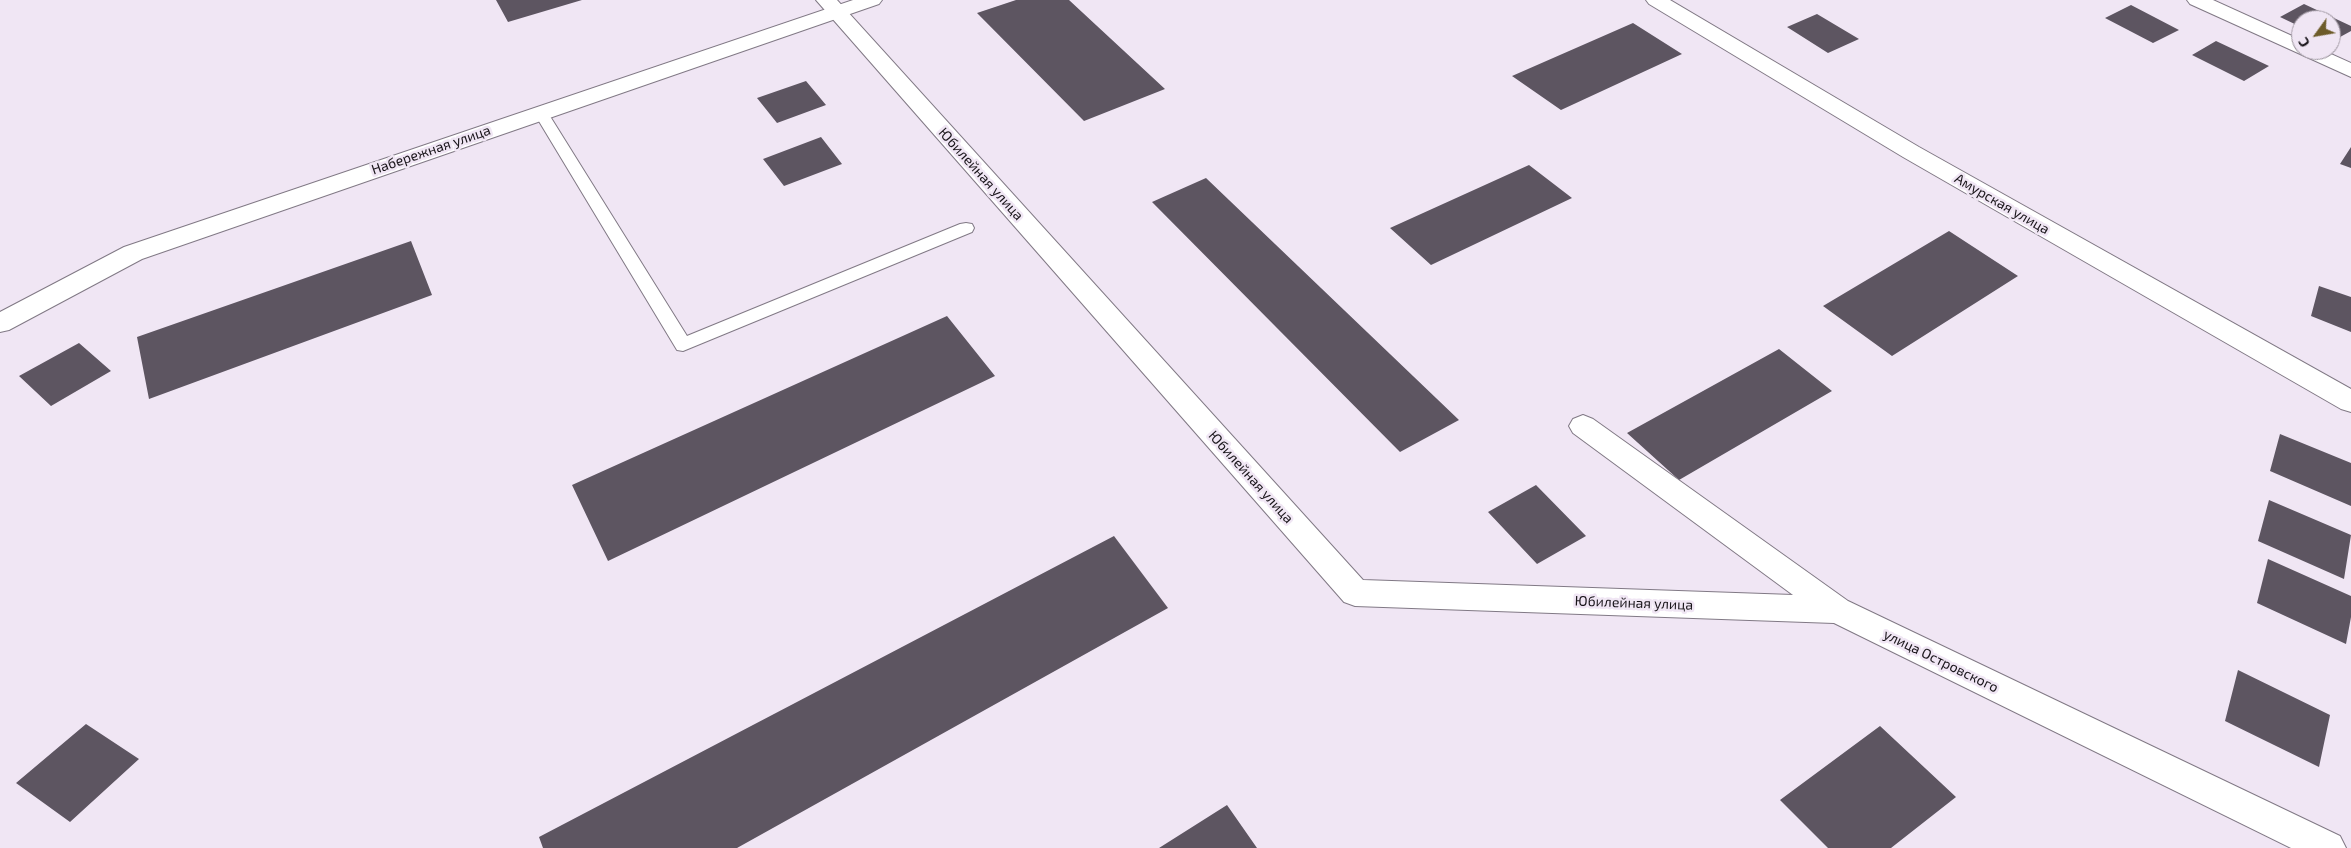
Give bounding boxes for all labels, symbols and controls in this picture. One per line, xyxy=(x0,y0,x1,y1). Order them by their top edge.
north arrow xyxy=(2291,10,2341,60)
text: С xyxy=(2294,35,2313,51)
street label: Набережная улица xyxy=(369,122,493,178)
street label: Юбилейная улица xyxy=(935,124,1027,224)
street label: Амурская улица xyxy=(1952,170,2052,238)
street label: Юбилейная улица xyxy=(1205,427,1297,527)
street label: Юбилейная улица xyxy=(1574,593,1694,613)
street label: улица Островского xyxy=(1881,626,2001,696)

